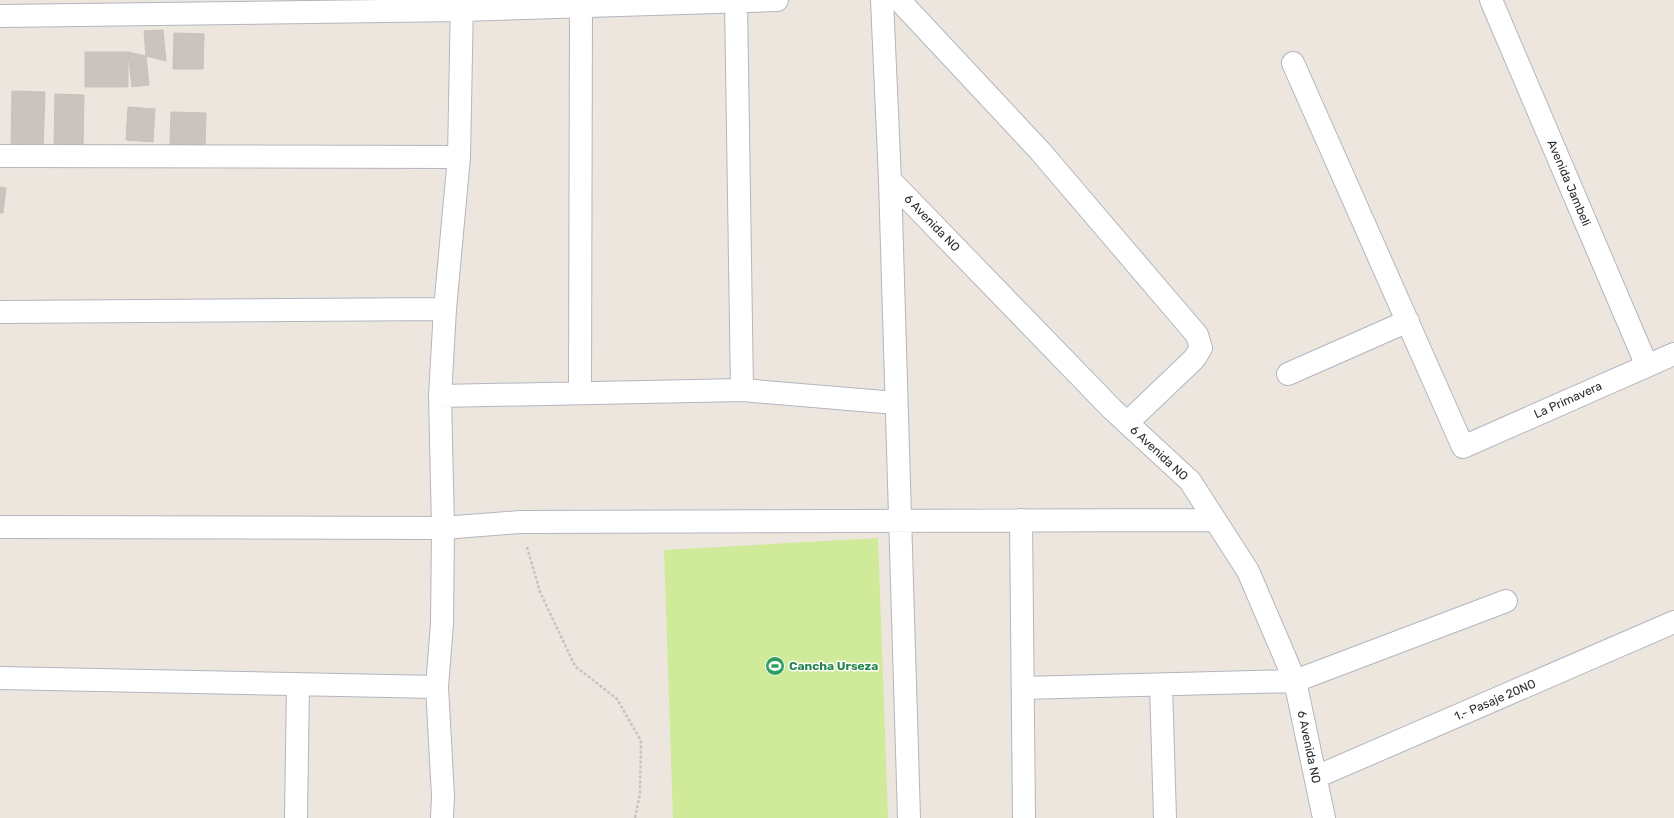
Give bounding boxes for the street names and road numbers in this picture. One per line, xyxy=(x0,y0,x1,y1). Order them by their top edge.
street label: Avenida Jambeli xyxy=(1545,138,1593,228)
street label: 6 Avenida NO xyxy=(901,192,963,254)
street label: La Primavera xyxy=(1532,379,1604,421)
street label: 6 Avenida NO xyxy=(1127,423,1191,483)
street label: 1.- Pasaje 20NO xyxy=(1452,677,1538,723)
street label: 6 Avenida NO xyxy=(1294,709,1324,785)

